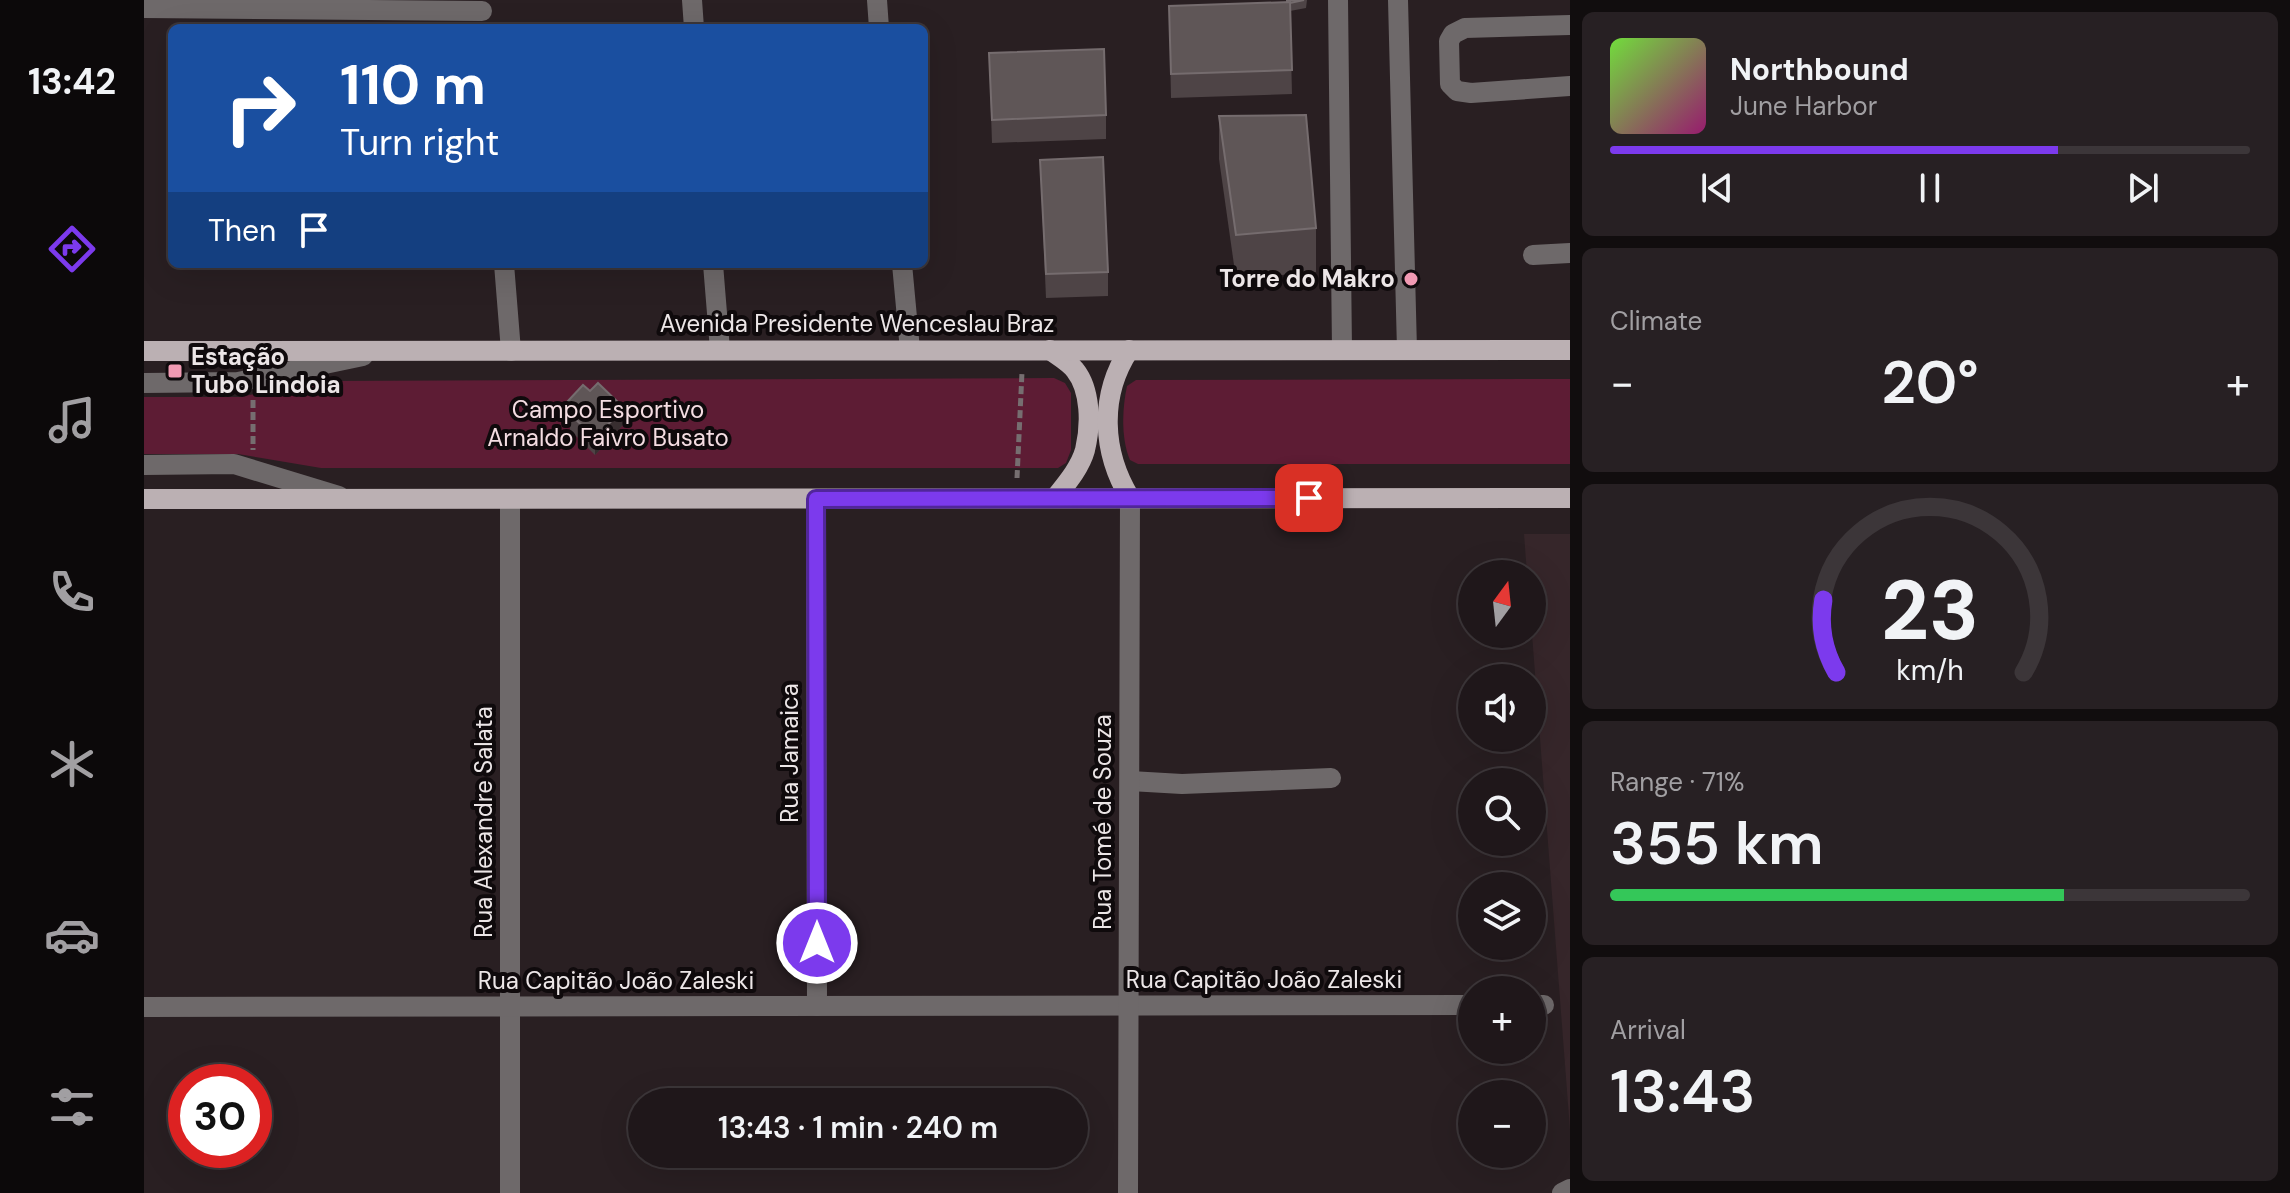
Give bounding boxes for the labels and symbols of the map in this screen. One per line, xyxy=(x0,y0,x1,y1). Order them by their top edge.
place label: Torre do Makro xyxy=(1219,263,1395,294)
marker: Torre do Makro xyxy=(1402,270,1420,288)
street label: Avenida Presidente Wenceslau Braz xyxy=(660,308,1054,339)
place label: Estação Tubo Lindoia xyxy=(191,341,341,400)
marker: Estação Tubo Lindoia xyxy=(166,362,184,380)
park label: Campo Esportivo Arnaldo Faivro Busato xyxy=(487,394,729,453)
pin xyxy=(1275,464,1343,532)
north arrow xyxy=(1458,560,1546,648)
street label: Rua Jamaica xyxy=(774,683,805,823)
street label: Rua Alexandre Salata xyxy=(468,706,499,938)
street label: Rua Tomé de Souza xyxy=(1087,714,1118,930)
position arrow xyxy=(775,901,859,985)
street label: Rua Capitão João Zaleski xyxy=(1126,964,1402,995)
street label: Rua Capitão João Zaleski xyxy=(478,965,754,996)
speed limit sign: 30 xyxy=(168,1064,272,1168)

